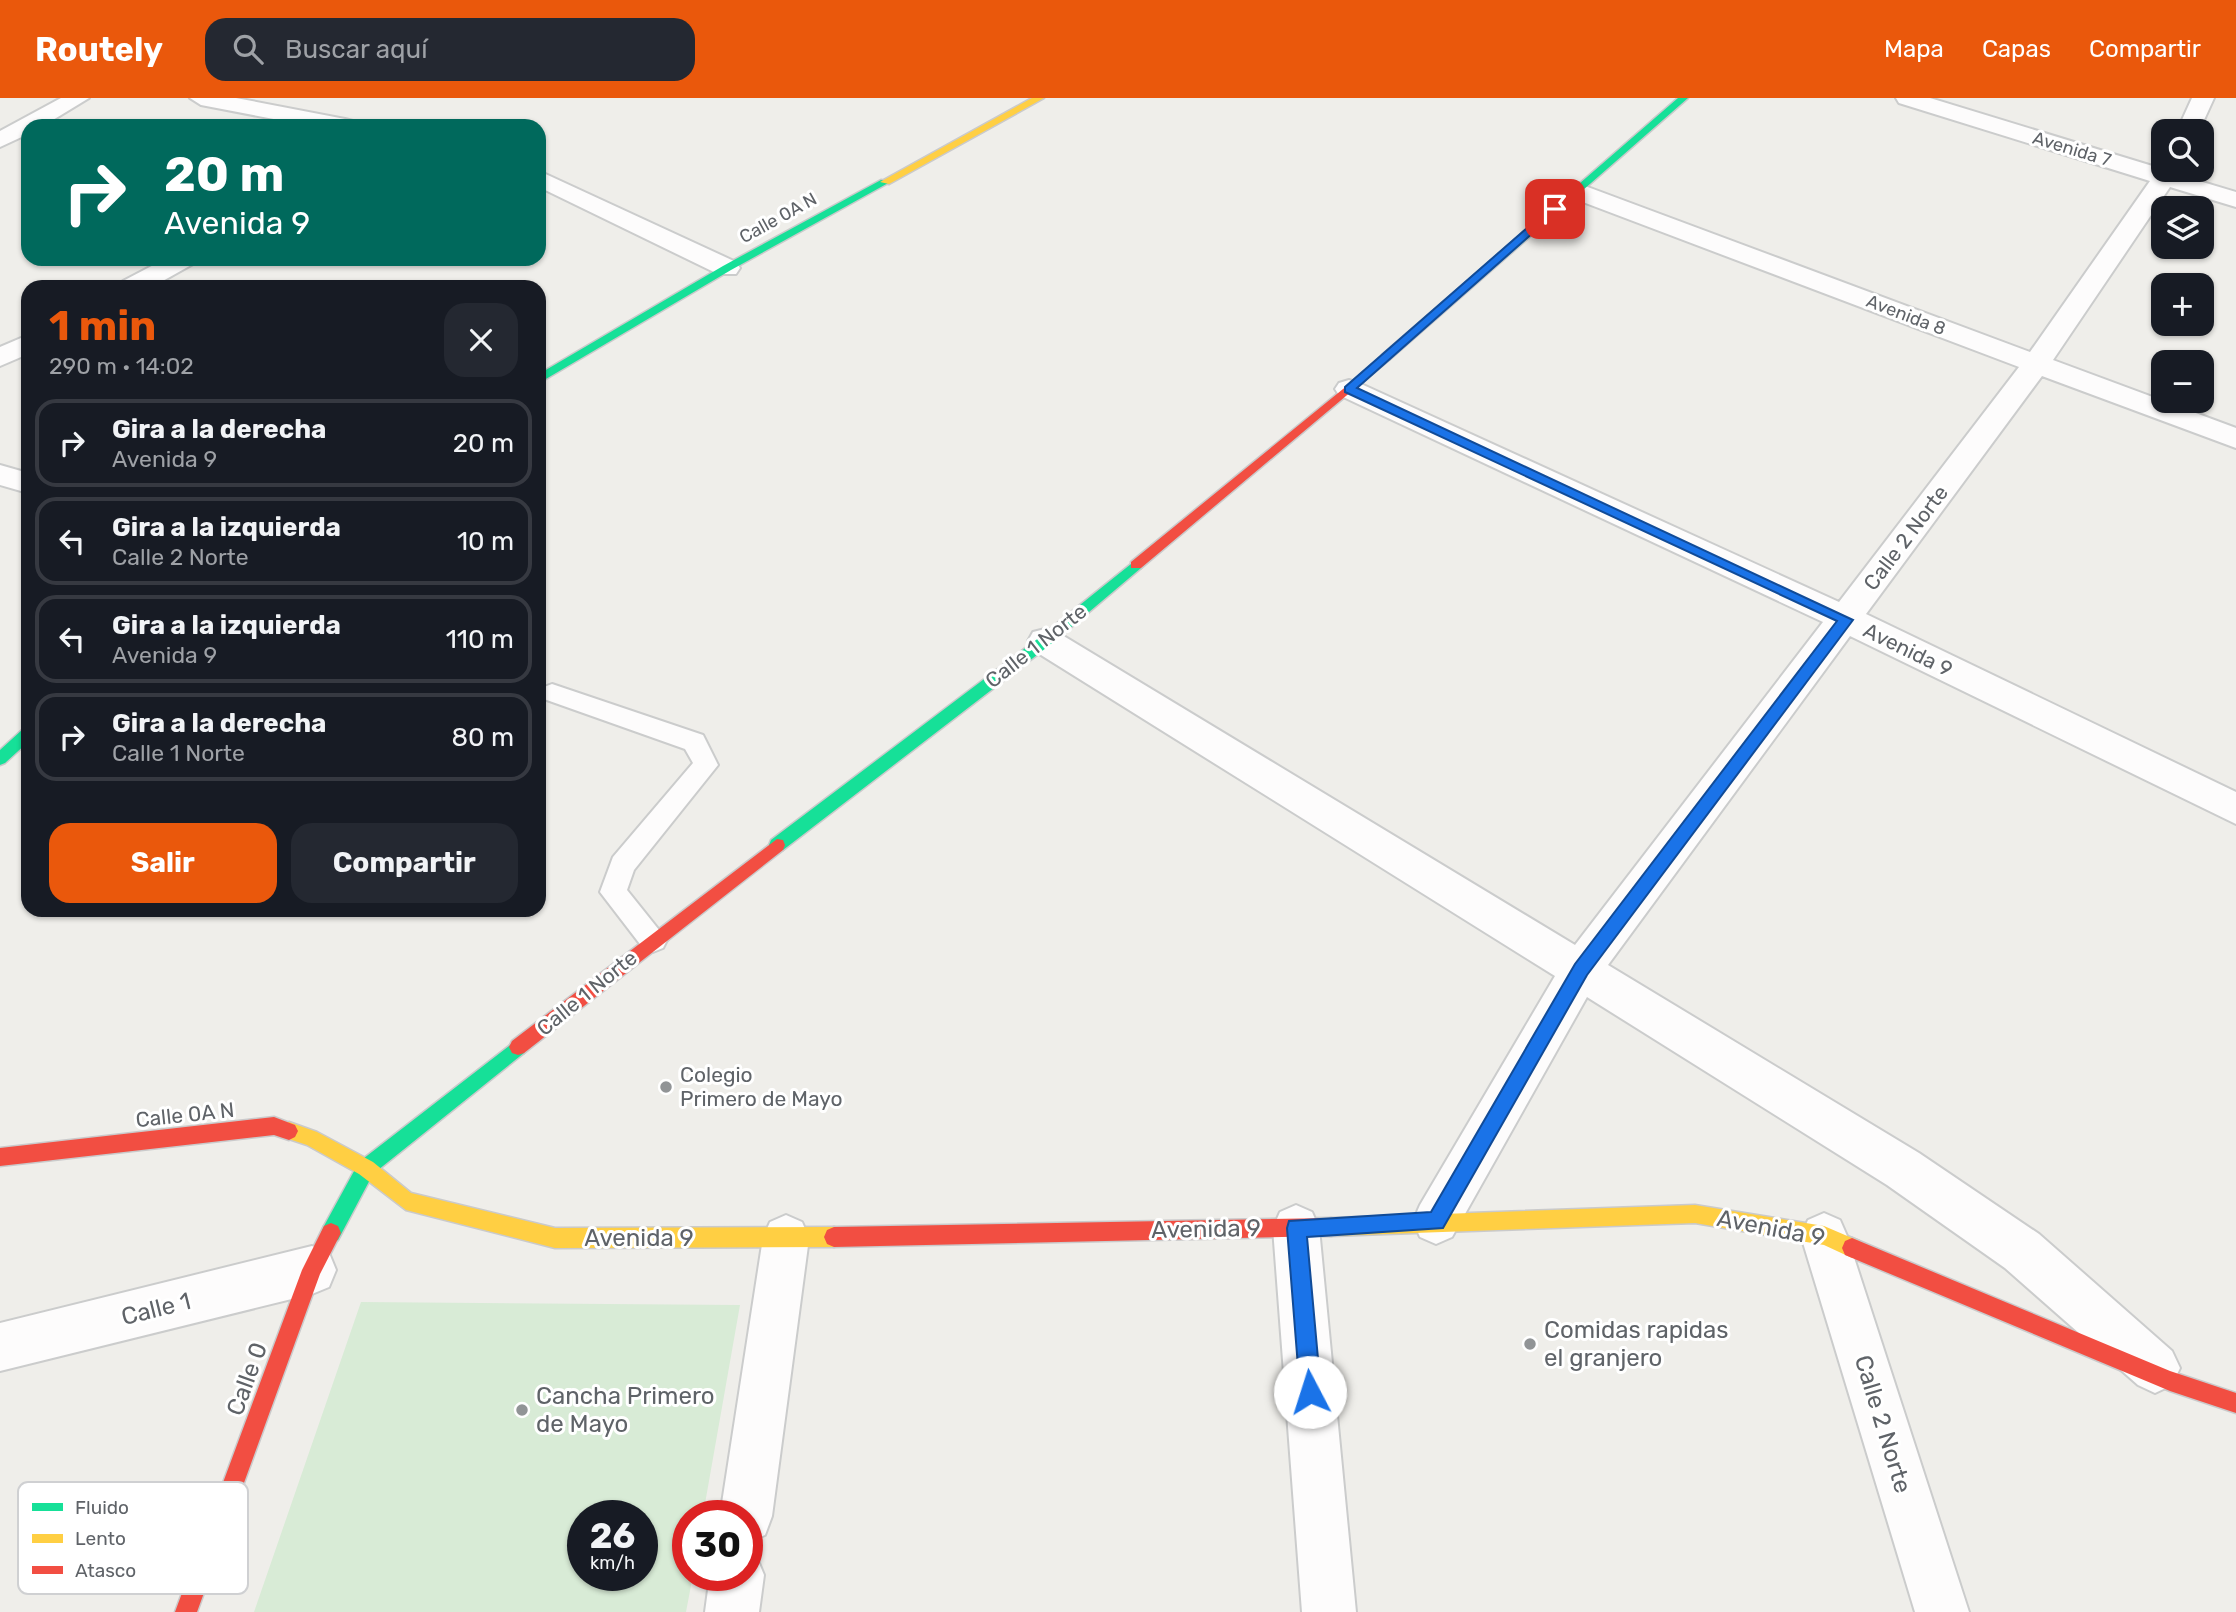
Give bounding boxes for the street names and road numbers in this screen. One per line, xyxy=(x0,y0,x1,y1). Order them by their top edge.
street label: Avenida 7 xyxy=(2030,127,2114,171)
street label: Calle 0A N xyxy=(735,188,821,248)
street label: Avenida 8 xyxy=(1863,290,1949,340)
street label: Calle 2 Norte xyxy=(1858,480,1953,595)
street label: Calle 1 Norte xyxy=(980,598,1091,693)
street label: Avenida 9 xyxy=(1860,617,1957,682)
street label: Calle 1 Norte xyxy=(532,945,642,1041)
street label: Calle 0A N xyxy=(134,1097,236,1132)
street label: Avenida 9 xyxy=(1715,1204,1827,1252)
street label: Avenida 9 xyxy=(1151,1214,1261,1244)
street label: Avenida 9 xyxy=(584,1224,694,1252)
street label: Calle 1 xyxy=(118,1287,194,1331)
street label: Calle 0 xyxy=(221,1339,273,1419)
street label: Calle 2 Norte xyxy=(1849,1352,1917,1496)

